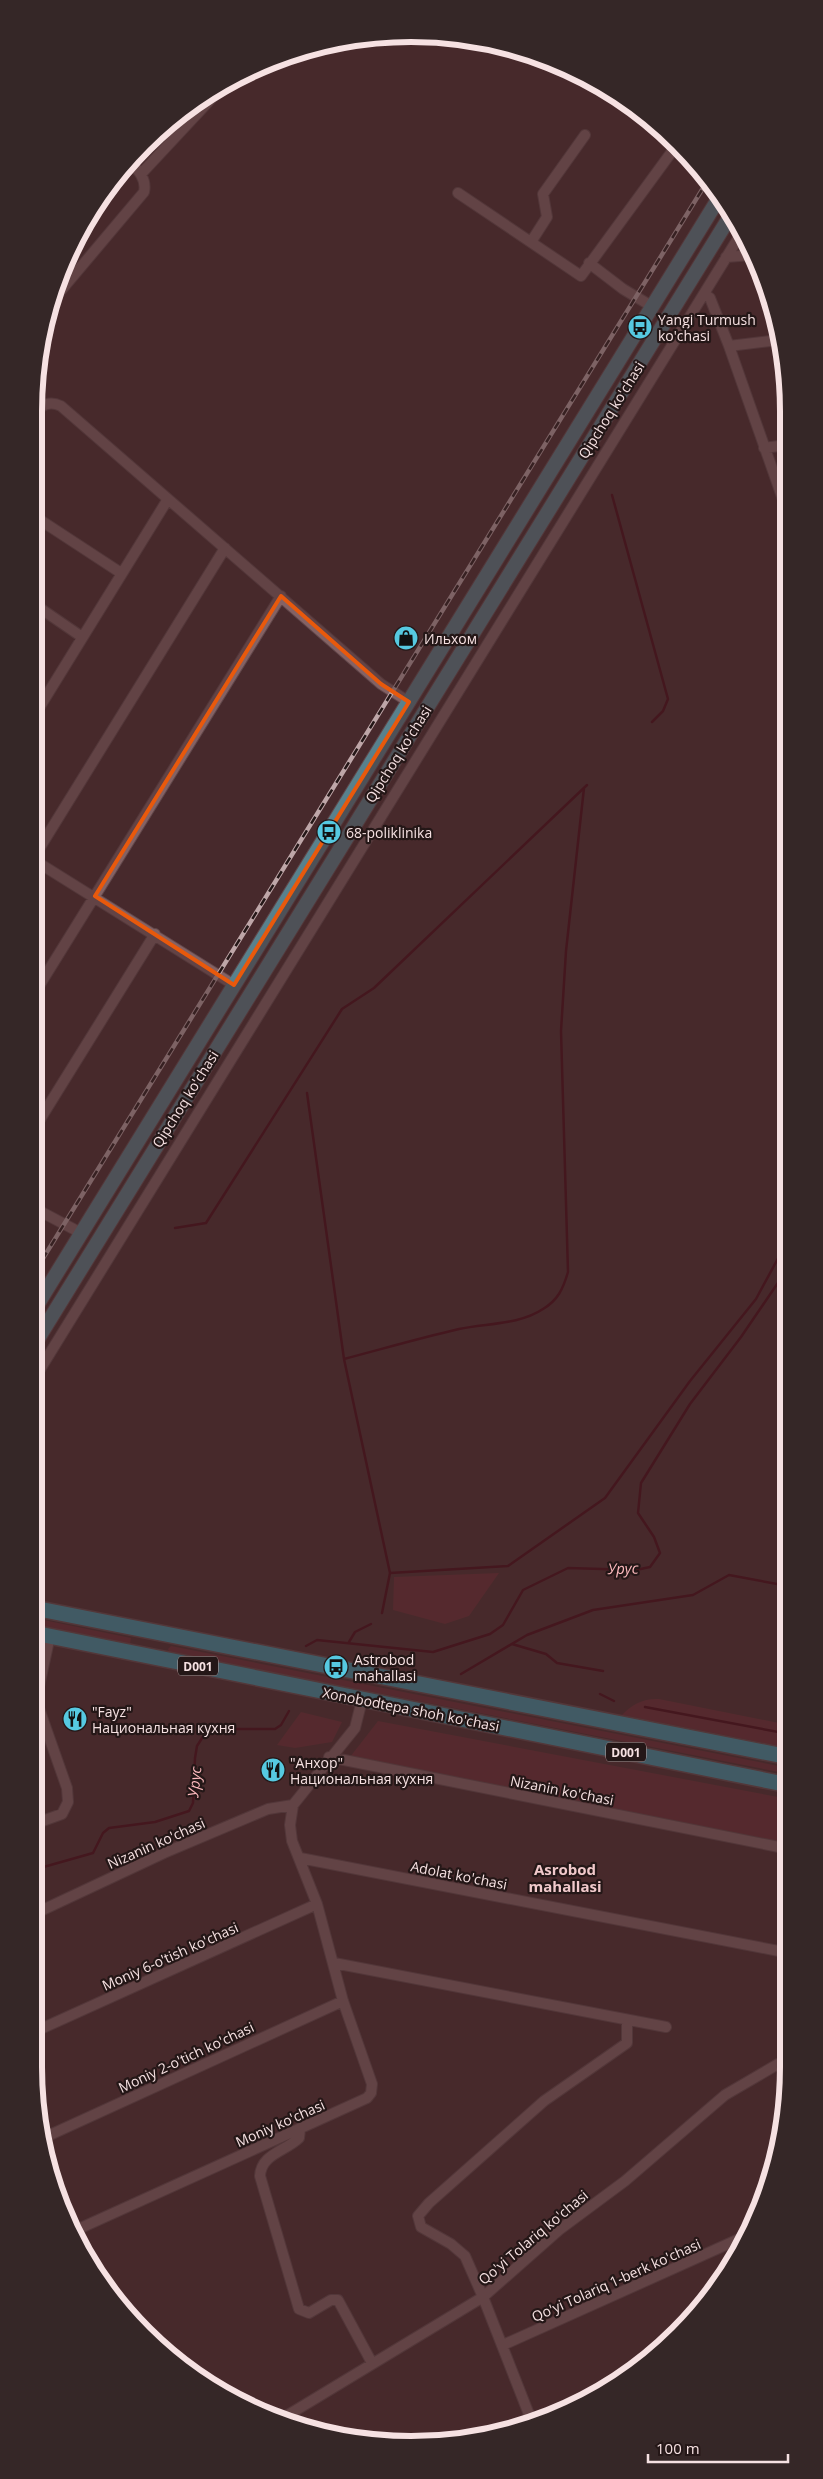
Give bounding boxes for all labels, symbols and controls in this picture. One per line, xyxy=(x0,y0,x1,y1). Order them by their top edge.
place label: Yangi Turmush ko'chasi xyxy=(658,310,756,345)
bus stop icon: Yangi Turmush ko'chasi xyxy=(627,314,653,340)
street label: Qipchoq ko'chasi xyxy=(574,358,648,462)
shop icon: Ильхом xyxy=(393,625,419,651)
place label: Ильхом xyxy=(424,629,477,648)
street label: Qipchoq ko'chasi xyxy=(361,702,435,806)
bus stop icon: 68-poliklinika xyxy=(316,819,342,845)
place label: 68-poliklinika xyxy=(346,823,432,842)
street label: Qipchoq ko'chasi xyxy=(148,1047,222,1151)
water label: Урус xyxy=(606,1558,639,1578)
place label: Astrobod mahallasi xyxy=(354,1650,416,1685)
bus stop icon: Astrobod mahallasi xyxy=(323,1654,349,1680)
road number: D001 xyxy=(178,1656,218,1675)
street label: Xonobodtepa shoh ko'chasi xyxy=(321,1683,501,1735)
place label: "Fayz" Национальная кухня xyxy=(92,1702,235,1737)
restaurant icon: "Fayz" Национальная кухня xyxy=(62,1706,88,1732)
road number: D001 xyxy=(606,1742,646,1761)
place label: "Анхор" Национальная кухня xyxy=(290,1753,433,1788)
restaurant icon: "Анхор" Национальная кухня xyxy=(260,1757,286,1783)
water label: Урус xyxy=(182,1765,206,1799)
street label: Nizanin ko'chasi xyxy=(509,1771,615,1809)
street label: Nizanin ko'chasi xyxy=(104,1813,208,1873)
street label: Adolat ko'chasi xyxy=(409,1856,509,1894)
district label: Asrobod mahallasi xyxy=(529,1859,601,1896)
street label: Moniy 6-o'tish ko'chasi xyxy=(99,1917,241,1995)
street label: Moniy 2-o'tich ko'chasi xyxy=(115,2017,257,2097)
street label: Moniy ko'chasi xyxy=(232,2095,328,2151)
street label: Qo'yi Tolariq ko'chasi xyxy=(474,2186,592,2288)
street label: Qo'yi Tolariq 1-berk ko'chasi xyxy=(528,2234,704,2326)
scale bar xyxy=(648,2432,788,2464)
text: 100 m xyxy=(656,2438,700,2458)

